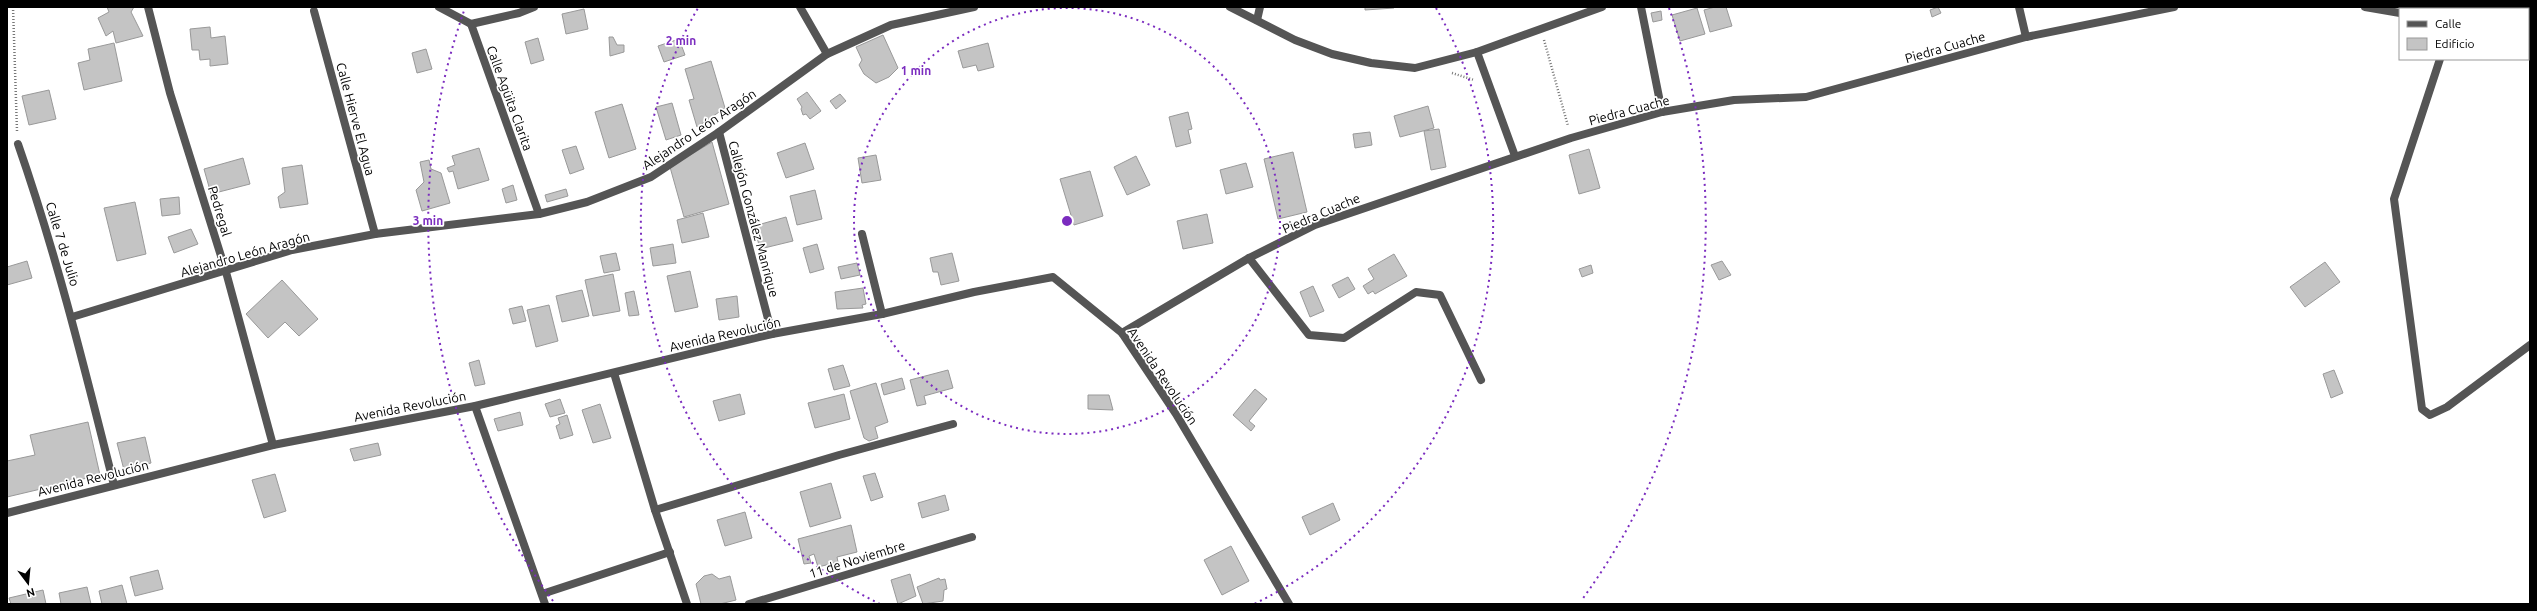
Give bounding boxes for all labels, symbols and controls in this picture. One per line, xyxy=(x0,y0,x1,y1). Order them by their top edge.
legend xyxy=(2399,8,2529,60)
text: Calle xyxy=(2435,17,2461,30)
street label: Piedra Cuache xyxy=(1903,29,1987,65)
text: 2 min xyxy=(666,34,696,47)
text: Edificio xyxy=(2435,37,2475,50)
street label: Calle Agüita Clarita xyxy=(484,44,536,152)
street label: Calle Hierve El Agua xyxy=(334,61,378,177)
text: 1 min xyxy=(901,64,931,77)
street label: Alejandro León Aragón xyxy=(640,86,758,172)
street label: Piedra Cuache xyxy=(1587,93,1671,127)
street label: Callejón González Manrique xyxy=(726,139,782,299)
street label: Pedregal xyxy=(206,184,234,238)
street label: Piedra Cuache xyxy=(1280,190,1362,236)
street label: Calle 7 de Julio xyxy=(43,200,83,288)
text: 3 min xyxy=(413,214,443,227)
centre of rings xyxy=(1060,214,1074,228)
street label: Alejandro León Aragón xyxy=(179,229,311,279)
street label: Avenida Revolución xyxy=(668,314,782,354)
street label: Avenida Revolución xyxy=(1125,325,1201,427)
street label: Avenida Revolución xyxy=(353,388,467,424)
street label: Avenida Revolución xyxy=(36,457,150,499)
street label: 11 de Noviembre xyxy=(807,538,907,580)
north arrow xyxy=(8,563,48,603)
text: N xyxy=(25,586,36,600)

